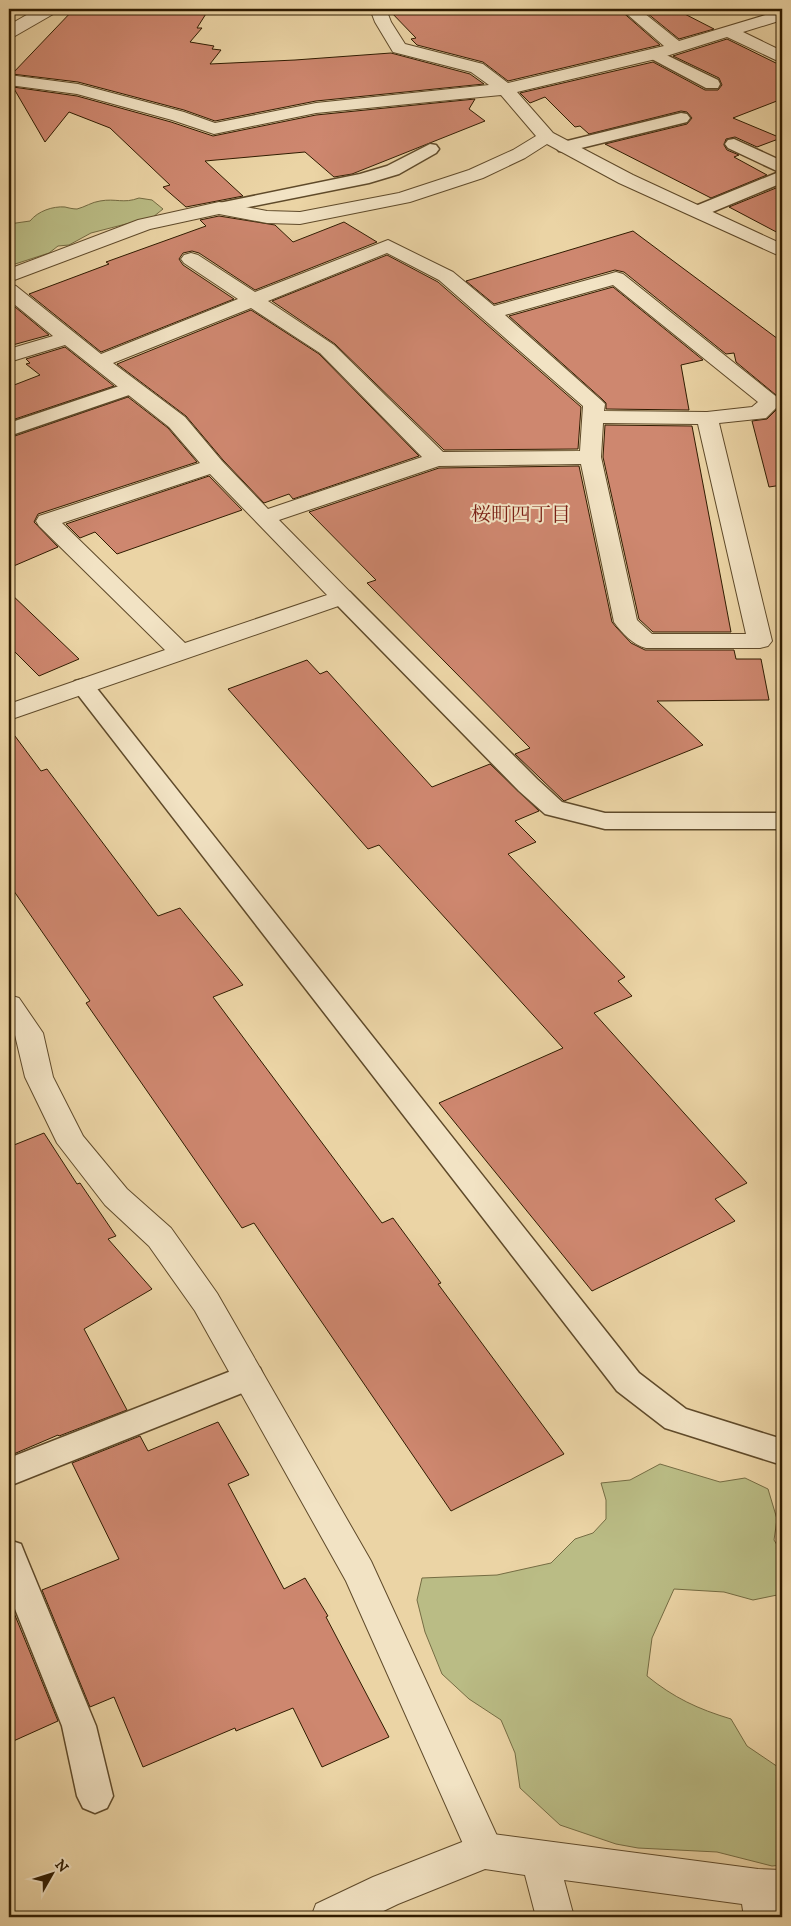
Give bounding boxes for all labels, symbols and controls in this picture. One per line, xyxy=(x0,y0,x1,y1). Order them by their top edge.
district label: 桜町四丁目 xyxy=(471,503,571,528)
north arrow xyxy=(28,1848,78,1898)
text: N xyxy=(51,1856,72,1877)

